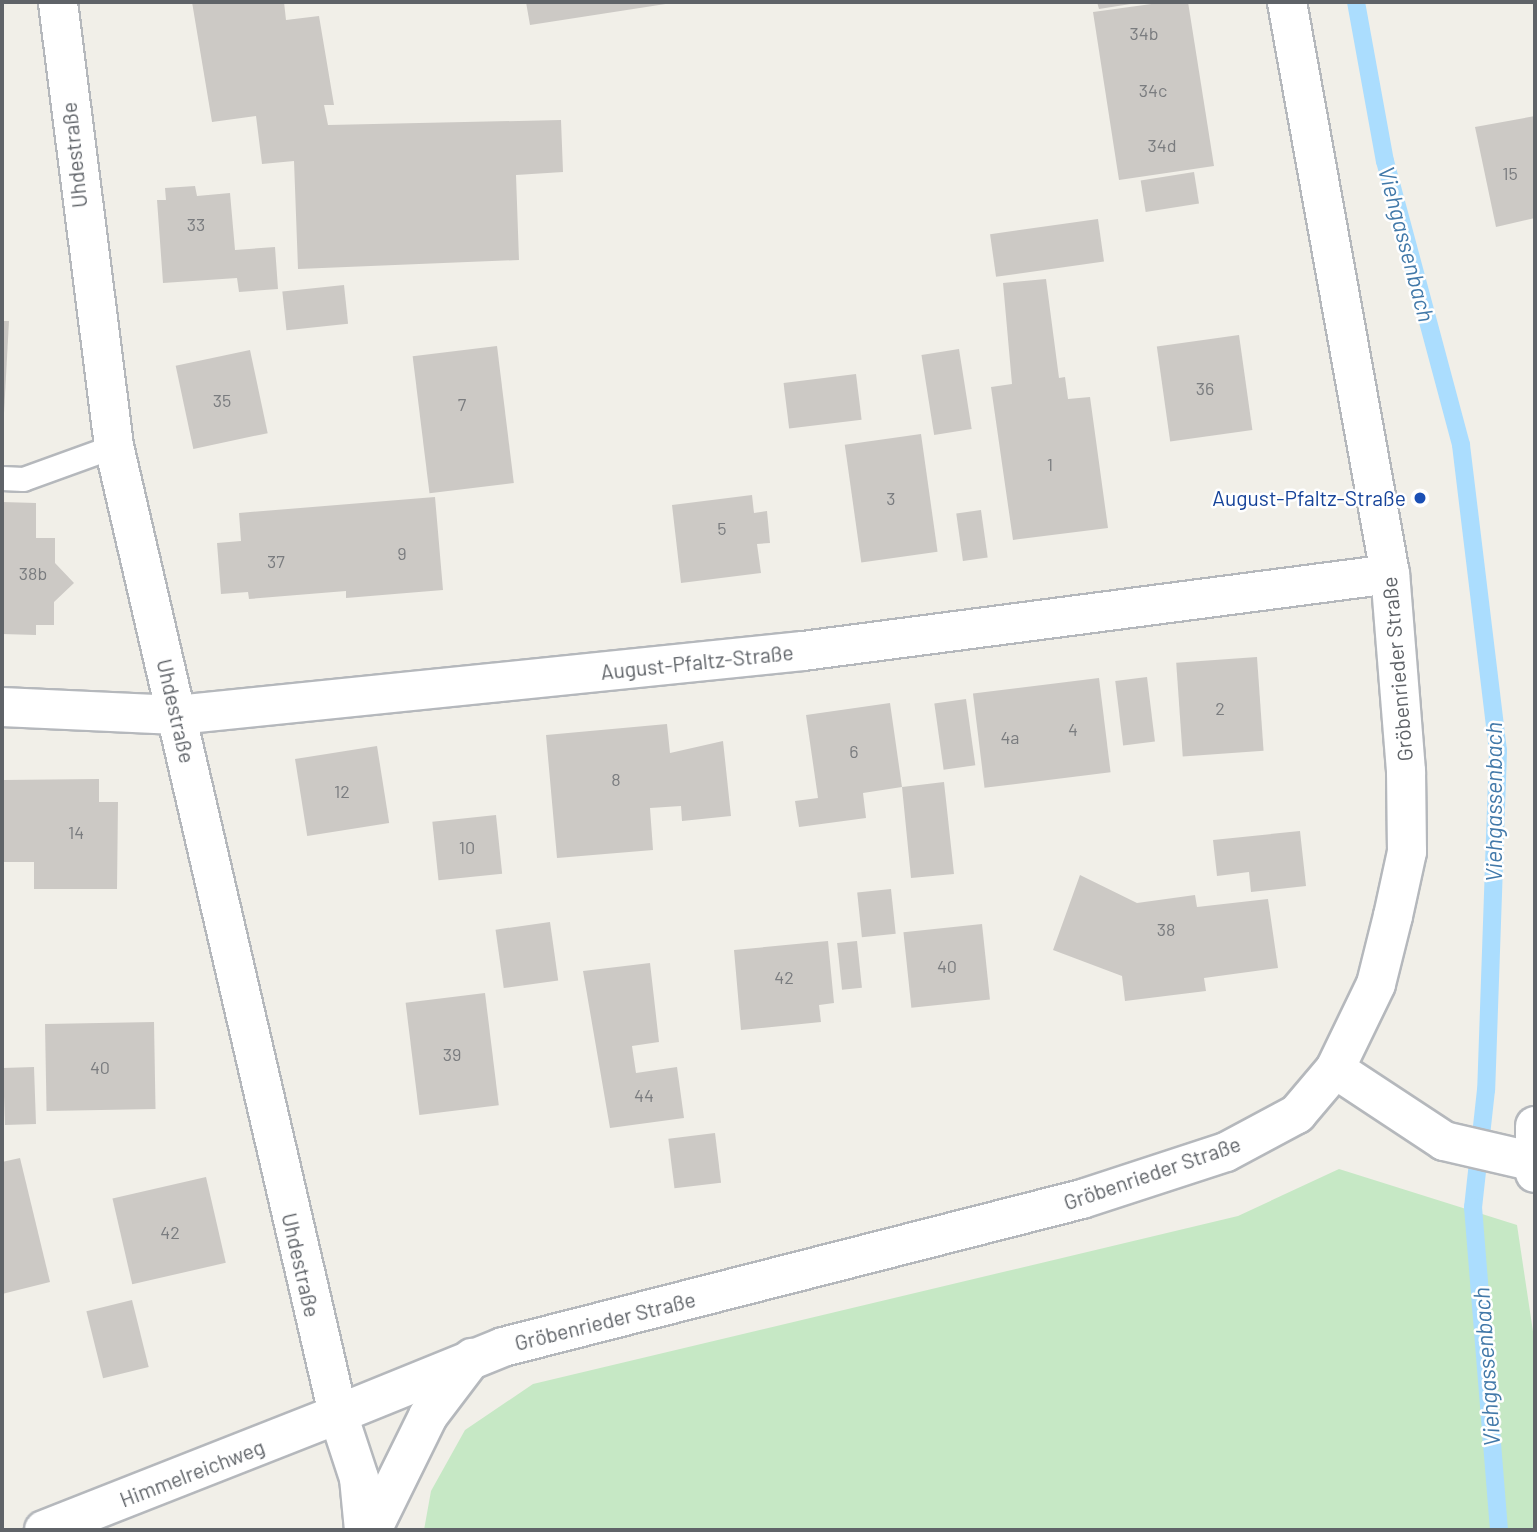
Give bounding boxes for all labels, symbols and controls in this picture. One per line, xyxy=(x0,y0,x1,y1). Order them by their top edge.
house number: 34b xyxy=(1129,22,1159,44)
house number: 34c xyxy=(1139,79,1167,101)
street label: Uhdestraße xyxy=(56,101,92,209)
house number: 34d xyxy=(1147,134,1177,156)
house number: 15 xyxy=(1502,162,1518,184)
water label: Viehgassenbach xyxy=(1373,163,1441,325)
house number: 33 xyxy=(187,213,205,235)
house number: 36 xyxy=(1196,377,1214,399)
house number: 35 xyxy=(213,389,231,411)
house number: 7 xyxy=(458,393,466,415)
house number: 1 xyxy=(1047,453,1053,475)
place label: August-Pfaltz-Straße xyxy=(1212,485,1406,511)
house number: 3 xyxy=(886,487,896,509)
marker: August-Pfaltz-Straße xyxy=(1412,490,1428,506)
house number: 5 xyxy=(717,517,727,539)
house number: 9 xyxy=(397,542,407,564)
house number: 37 xyxy=(267,550,285,572)
house number: 38b xyxy=(19,562,47,584)
street label: Gröbenrieder Straße xyxy=(1376,576,1418,762)
street label: August-Pfaltz-Straße xyxy=(599,639,795,685)
street label: Uhdestraße xyxy=(152,656,200,766)
house number: 2 xyxy=(1215,697,1225,719)
house number: 4 xyxy=(1068,718,1078,740)
water label: Viehgassenbach xyxy=(1479,722,1507,882)
house number: 4a xyxy=(1000,726,1020,748)
house number: 6 xyxy=(849,740,859,762)
house number: 8 xyxy=(611,768,621,790)
house number: 12 xyxy=(334,780,350,802)
house number: 14 xyxy=(68,821,84,843)
house number: 10 xyxy=(459,836,475,858)
house number: 38 xyxy=(1157,918,1175,940)
house number: 40 xyxy=(937,955,957,977)
house number: 42 xyxy=(774,966,794,988)
house number: 39 xyxy=(443,1043,461,1065)
house number: 40 xyxy=(90,1056,110,1078)
house number: 44 xyxy=(634,1084,654,1106)
street label: Gröbenrieder Straße xyxy=(1060,1131,1244,1215)
street label: Uhdestraße xyxy=(277,1210,325,1320)
house number: 42 xyxy=(160,1221,180,1243)
street label: Gröbenrieder Straße xyxy=(512,1286,698,1356)
water label: Viehgassenbach xyxy=(1467,1286,1505,1448)
street label: Himmelreichweg xyxy=(116,1434,268,1512)

